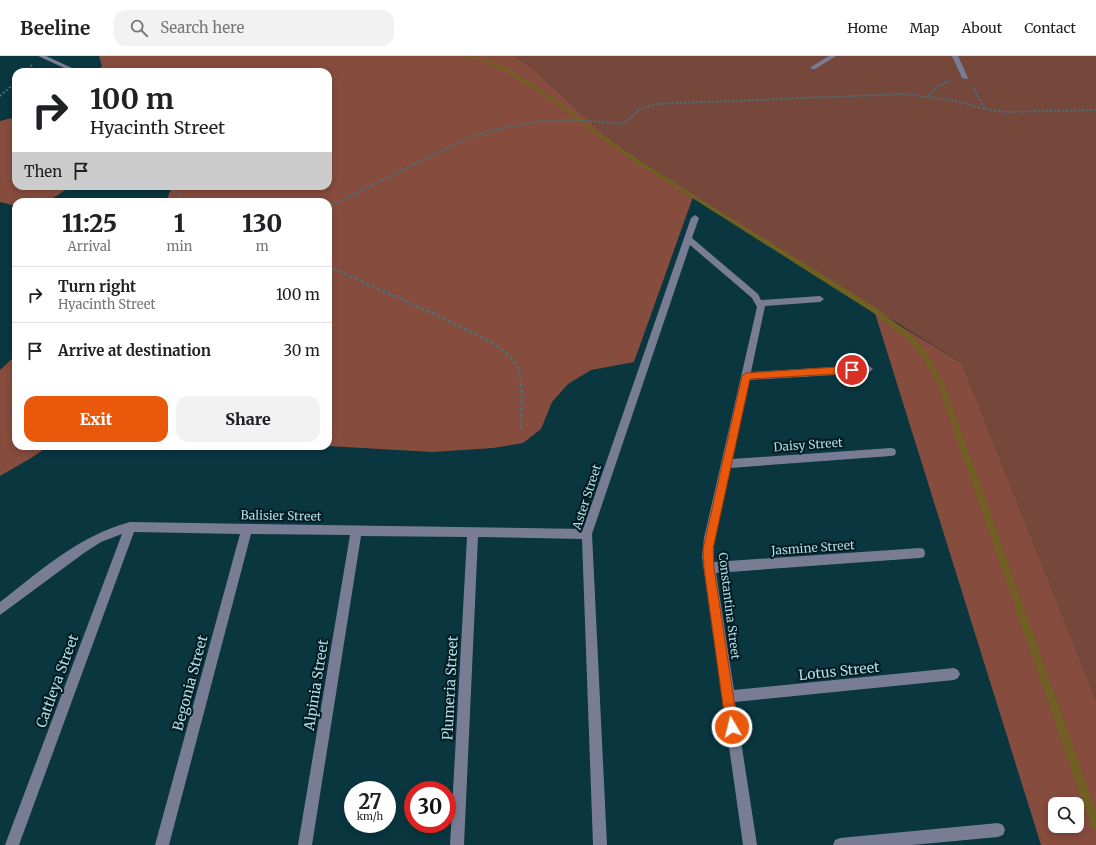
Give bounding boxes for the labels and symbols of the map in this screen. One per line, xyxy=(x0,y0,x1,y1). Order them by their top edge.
pin xyxy=(835,353,869,387)
street label: Daisy Street xyxy=(773,435,843,454)
street label: Aster Street xyxy=(569,462,604,532)
street label: Balisier Street xyxy=(240,507,322,524)
street label: Jasmine Street xyxy=(770,537,855,558)
street label: Constantina Street xyxy=(715,552,744,661)
street label: Cattleya Street xyxy=(32,631,82,730)
street label: Begonia Street xyxy=(169,633,212,733)
street label: Plumeria Street xyxy=(438,635,462,741)
street label: Alpinia Street xyxy=(300,638,332,733)
street label: Lotus Street xyxy=(798,658,881,684)
position arrow xyxy=(711,706,753,748)
speed limit sign: 30 xyxy=(404,781,456,833)

